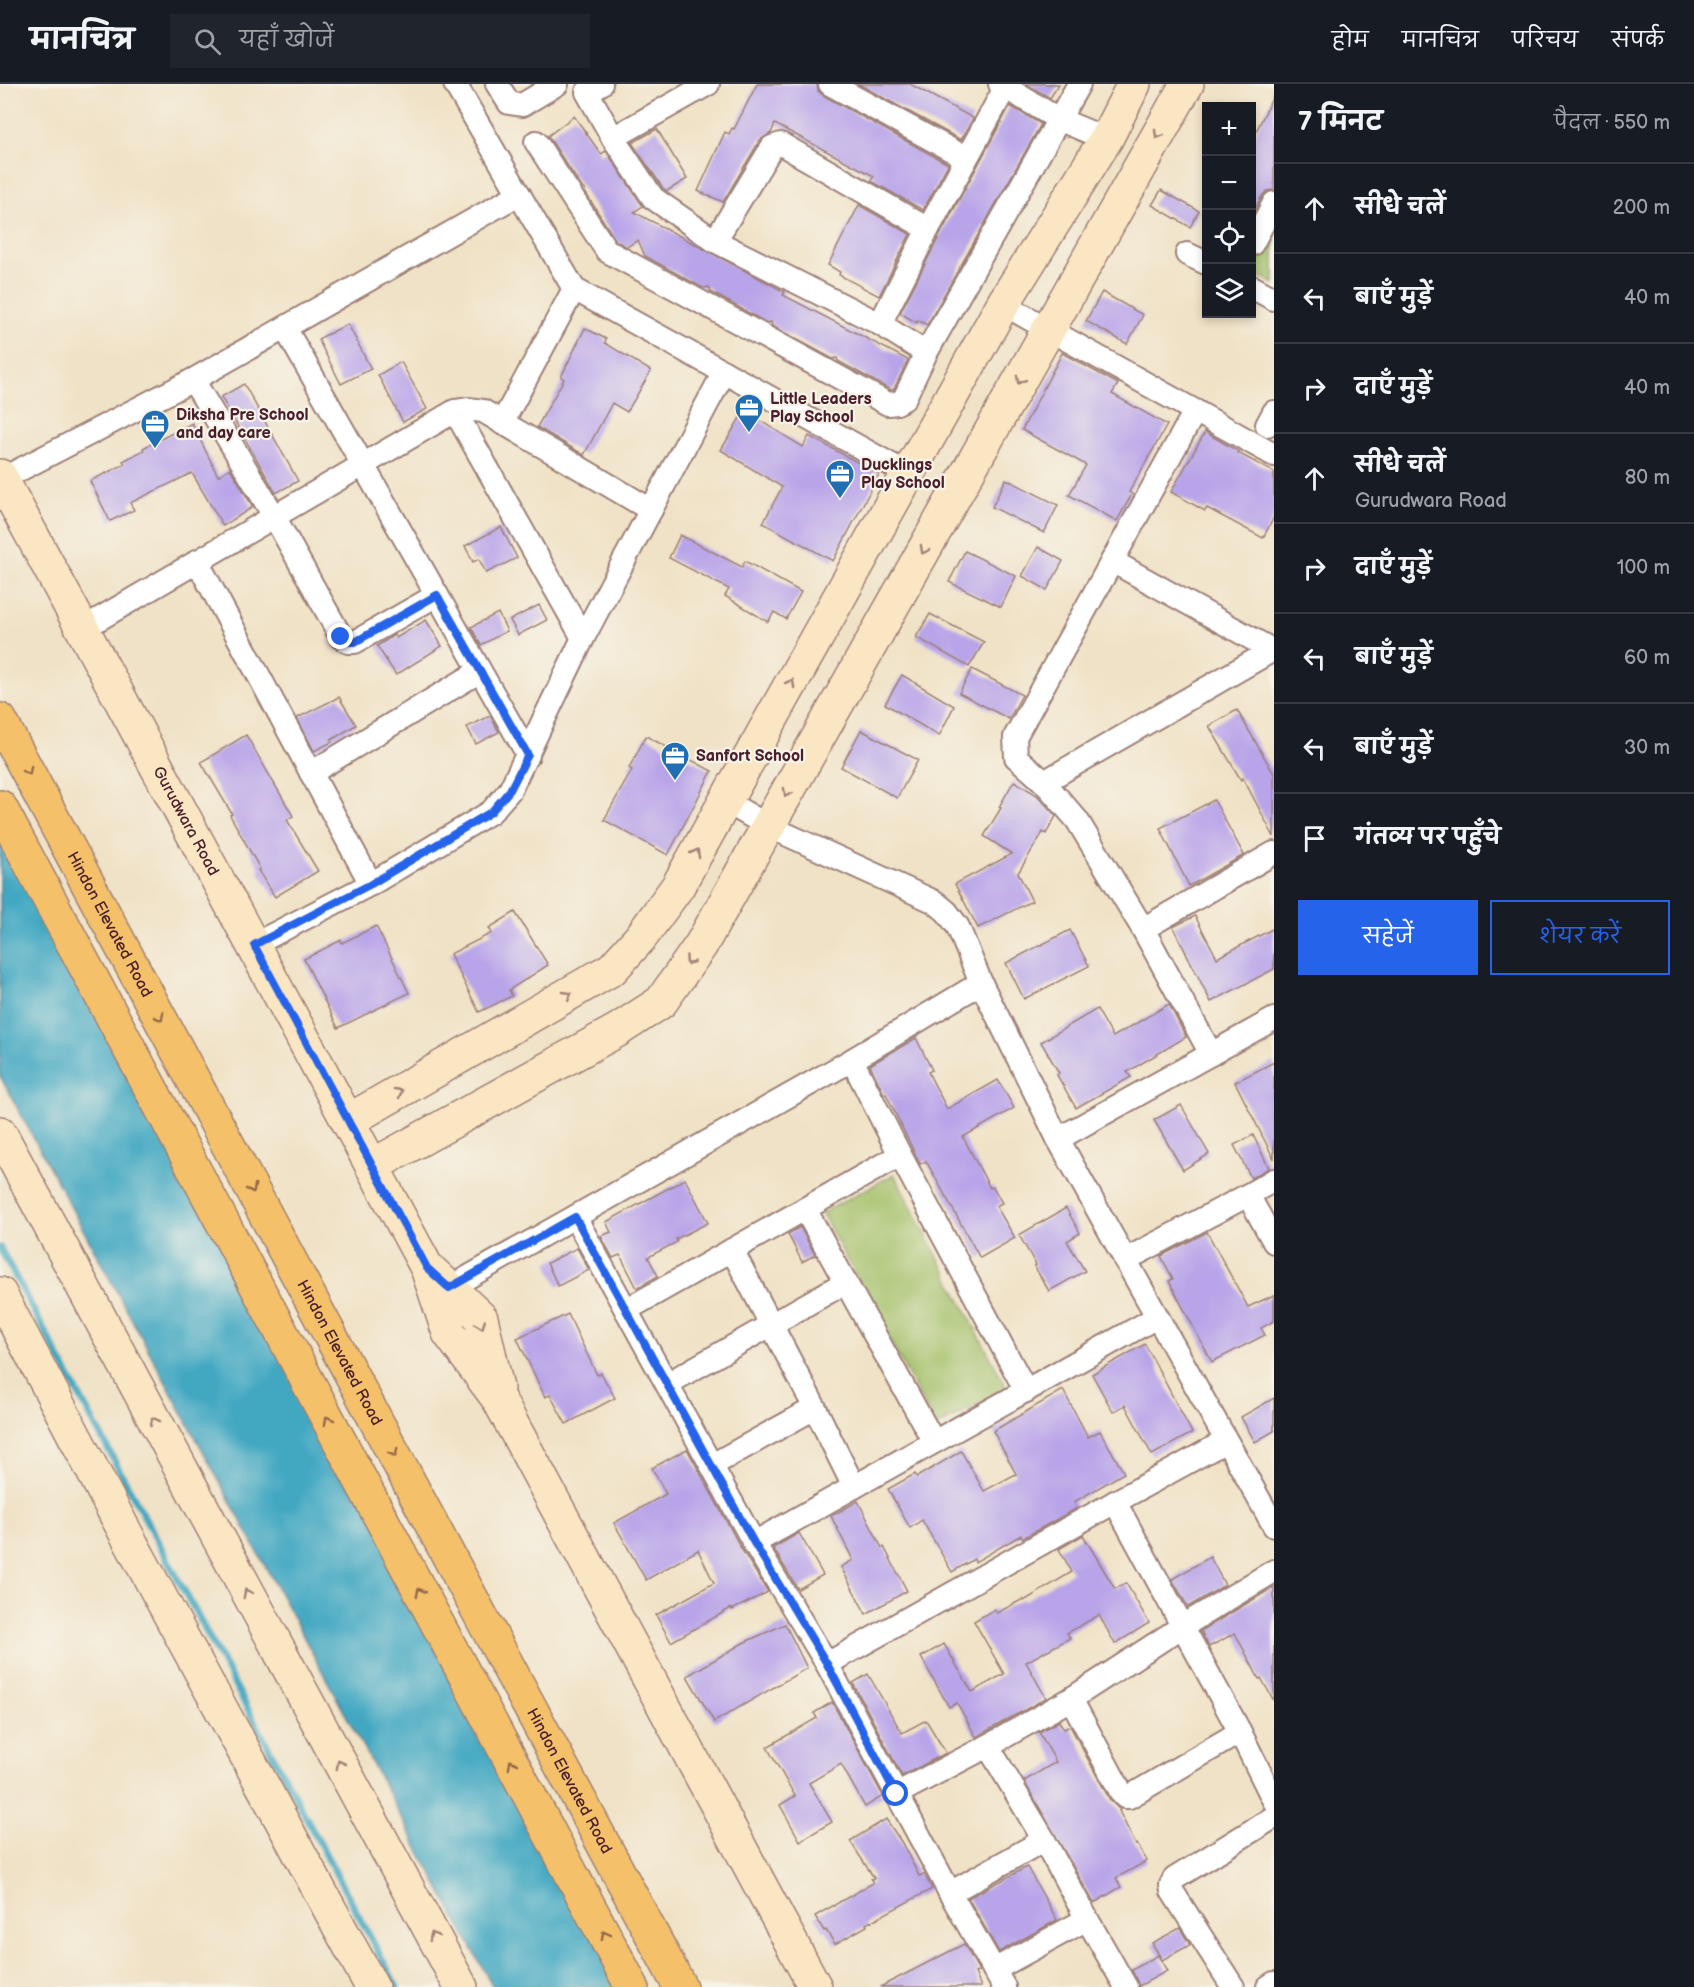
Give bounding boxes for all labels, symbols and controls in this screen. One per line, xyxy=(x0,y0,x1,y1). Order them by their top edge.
search box xyxy=(170,14,590,68)
text: मानचित्र xyxy=(30,24,134,57)
icon: search xyxy=(191,25,224,58)
text: यहाँ खोजें xyxy=(239,27,334,54)
text: होम xyxy=(1332,28,1369,53)
text: मानचित्र xyxy=(1402,28,1479,53)
text: परिचय xyxy=(1512,28,1578,53)
text: संपर्क xyxy=(1611,28,1664,53)
map controls xyxy=(1202,102,1256,318)
button: + xyxy=(1202,102,1256,156)
text: 7 मिनट xyxy=(1298,107,1382,138)
text: पैदल · 550 m xyxy=(1554,111,1670,135)
one-way arrow xyxy=(1154,129,1165,139)
button: − xyxy=(1202,156,1256,210)
icon: ahead xyxy=(1298,192,1331,225)
text: सीधे चलें xyxy=(1355,194,1445,221)
text: 200 m xyxy=(1613,196,1670,220)
button: locate xyxy=(1202,210,1256,264)
button: layers xyxy=(1202,264,1256,318)
icon: left xyxy=(1298,282,1331,315)
text: बाएँ मुड़ें xyxy=(1355,284,1433,311)
text: 40 m xyxy=(1624,286,1670,310)
icon: right xyxy=(1298,372,1331,405)
one-way arrow xyxy=(1016,374,1027,384)
text: दाएँ मुड़ें xyxy=(1355,374,1432,401)
text: 40 m xyxy=(1624,376,1670,400)
place label: Little Leaders Play School xyxy=(770,390,872,427)
office icon: Little Leaders Play School xyxy=(733,392,765,434)
place label: Diksha Pre School and day care xyxy=(176,406,309,443)
office icon: Diksha Pre School and day care xyxy=(139,408,171,450)
text: सीधे चलें xyxy=(1355,452,1445,479)
place label: Ducklings Play School xyxy=(861,456,945,493)
office icon: Ducklings Play School xyxy=(824,458,856,500)
icon: ahead xyxy=(1298,462,1331,495)
text: 80 m xyxy=(1625,466,1670,490)
text: Gurudwara Road xyxy=(1355,489,1507,513)
one-way arrow xyxy=(920,543,931,554)
icon: right xyxy=(1298,552,1331,585)
text: दाएँ मुड़ें xyxy=(1355,554,1432,581)
text: 100 m xyxy=(1617,556,1670,580)
route end xyxy=(327,623,353,649)
icon: left xyxy=(1298,642,1331,675)
text: बाएँ मुड़ें xyxy=(1355,644,1433,671)
text: 60 m xyxy=(1624,646,1670,670)
one-way arrow xyxy=(784,679,795,689)
icon: left xyxy=(1298,732,1331,765)
text: बाएँ मुड़ें xyxy=(1355,734,1433,761)
text: 30 m xyxy=(1624,736,1670,760)
office icon: Sanfort School xyxy=(659,740,691,782)
place label: Sanfort School xyxy=(696,747,804,766)
street label: Gurudwara Road xyxy=(149,763,223,879)
one-way arrow xyxy=(21,765,32,775)
one-way arrow xyxy=(783,786,794,797)
icon: arrive xyxy=(1298,822,1331,855)
text: गंतव्य पर पहुँचे xyxy=(1355,824,1501,851)
street label: Hindon Elevated Road xyxy=(63,848,156,1000)
one-way arrow xyxy=(689,849,700,859)
button: सहेजें xyxy=(1298,900,1478,975)
button: शेयर करें xyxy=(1490,900,1670,975)
one-way arrow xyxy=(685,955,696,966)
one-way arrow xyxy=(562,990,572,1002)
one-way arrow xyxy=(153,1011,164,1021)
one-way arrow xyxy=(393,1088,403,1099)
one-way arrow xyxy=(245,1182,256,1193)
street label: Hindon Elevated Road xyxy=(293,1277,386,1429)
one-way arrow xyxy=(474,1319,486,1330)
one-way arrow xyxy=(150,1416,162,1427)
one-way arrow xyxy=(324,1416,335,1426)
one-way arrow xyxy=(387,1447,398,1457)
one-way arrow xyxy=(243,1588,254,1599)
one-way arrow xyxy=(416,1588,427,1598)
street label: Hindon Elevated Road xyxy=(523,1705,616,1857)
one-way arrow xyxy=(508,1759,519,1770)
one-way arrow xyxy=(336,1760,347,1770)
route start xyxy=(882,1780,908,1806)
one-way arrow xyxy=(429,1931,440,1942)
one-way arrow xyxy=(601,1931,612,1942)

